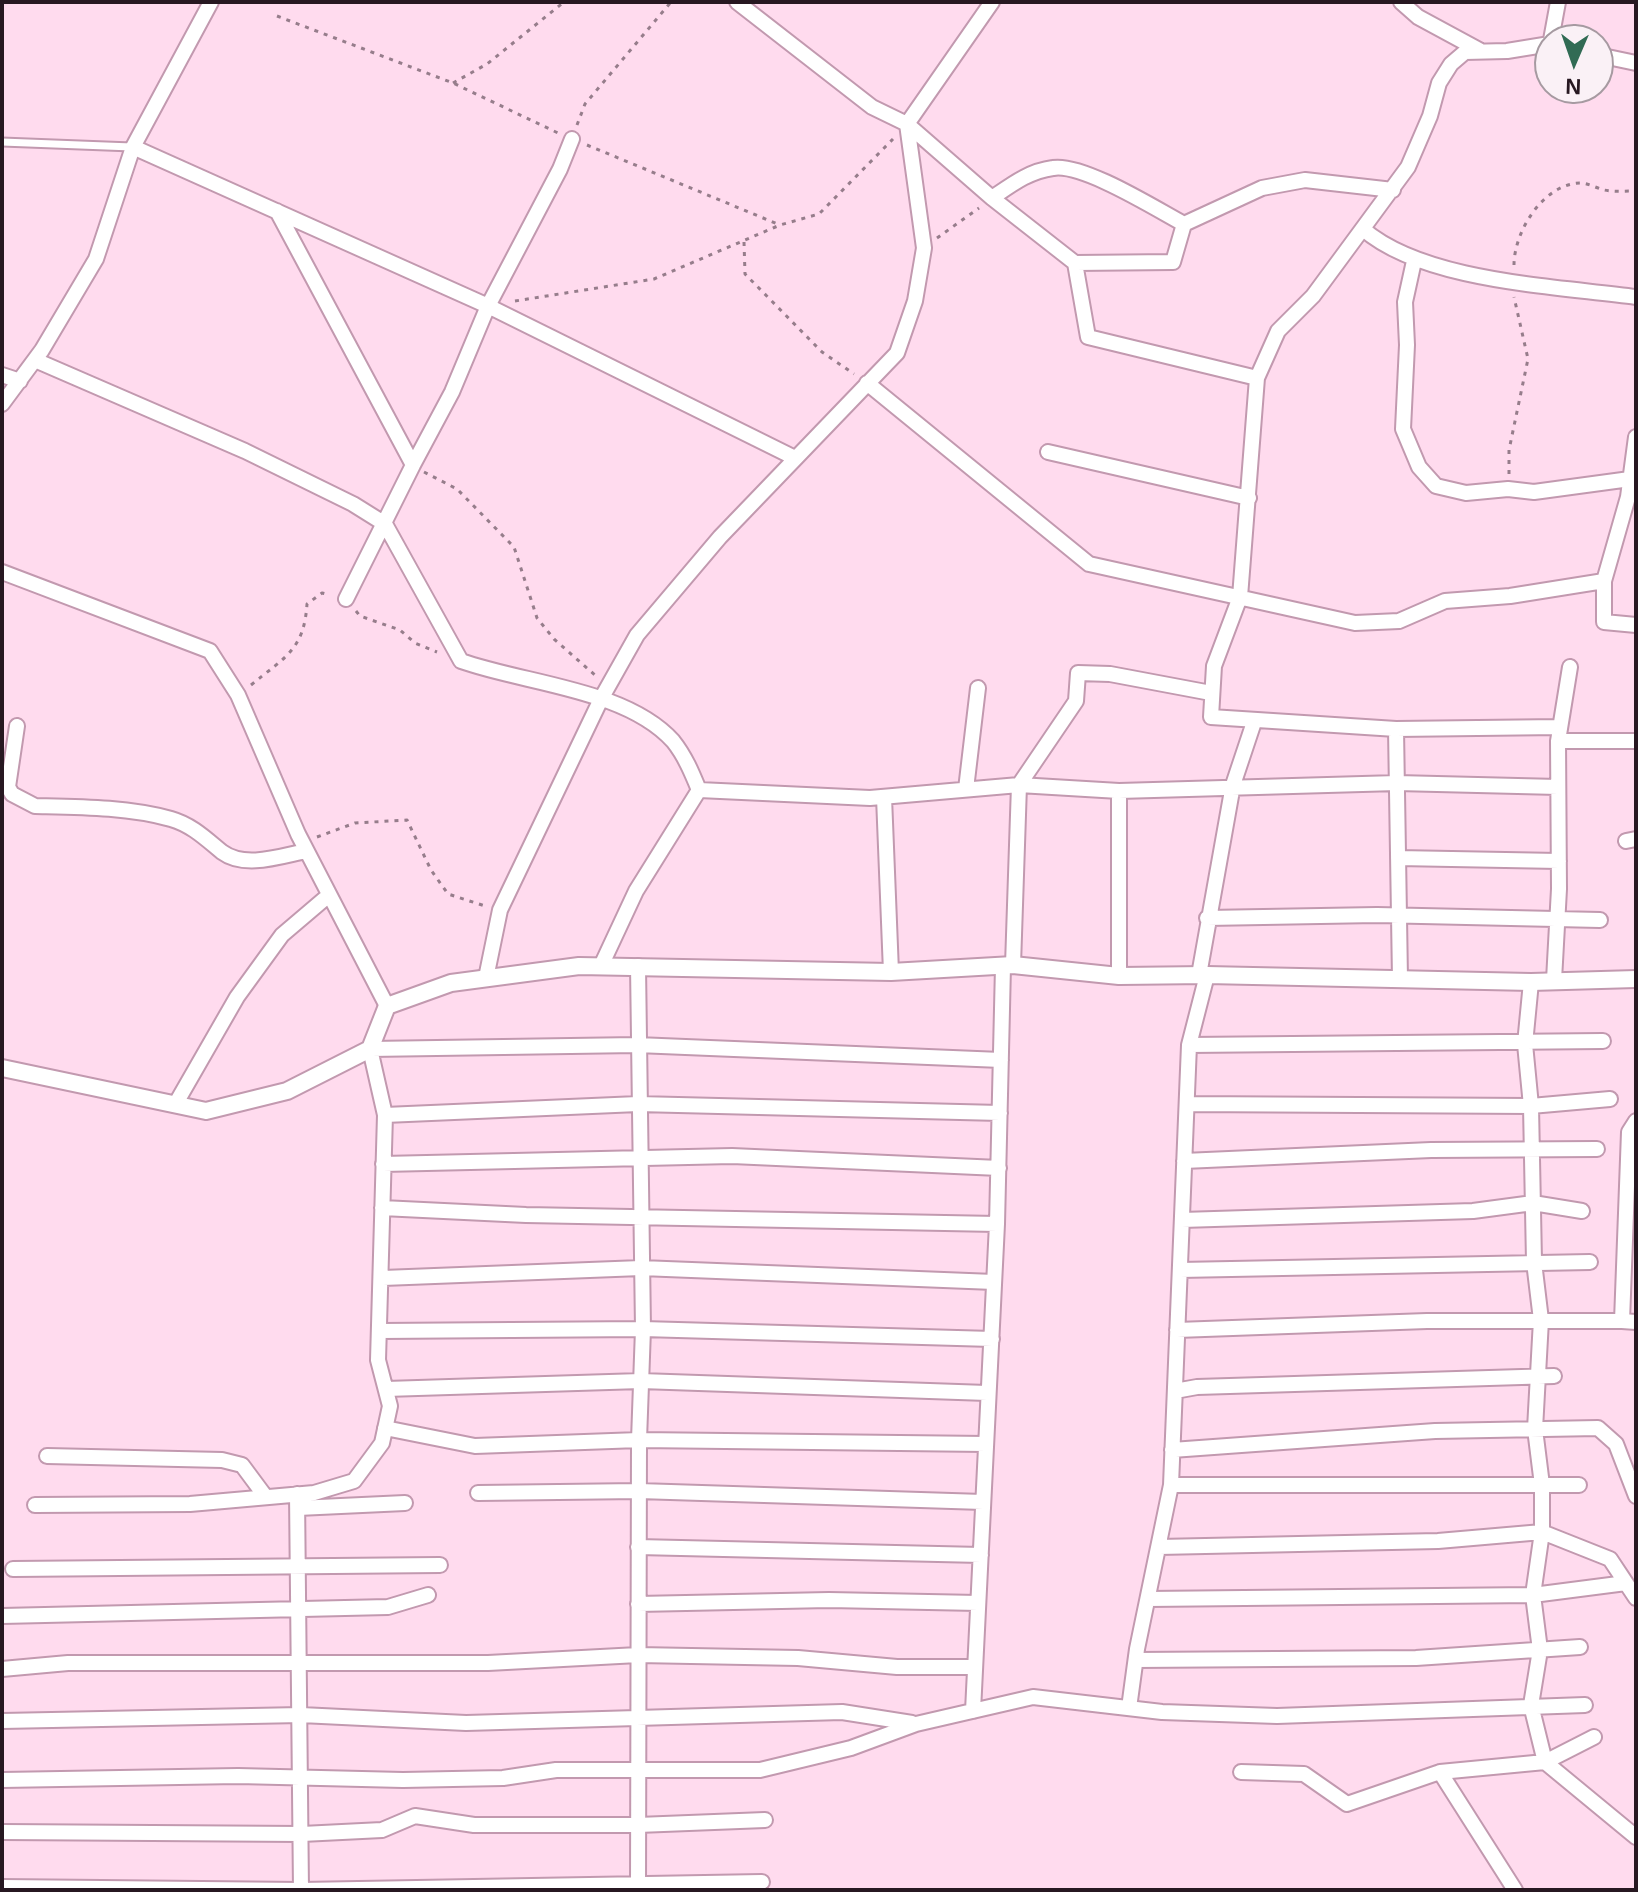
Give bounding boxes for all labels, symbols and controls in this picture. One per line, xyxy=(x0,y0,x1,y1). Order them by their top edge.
north arrow xyxy=(1534,24,1614,104)
text: N xyxy=(1565,74,1582,99)

